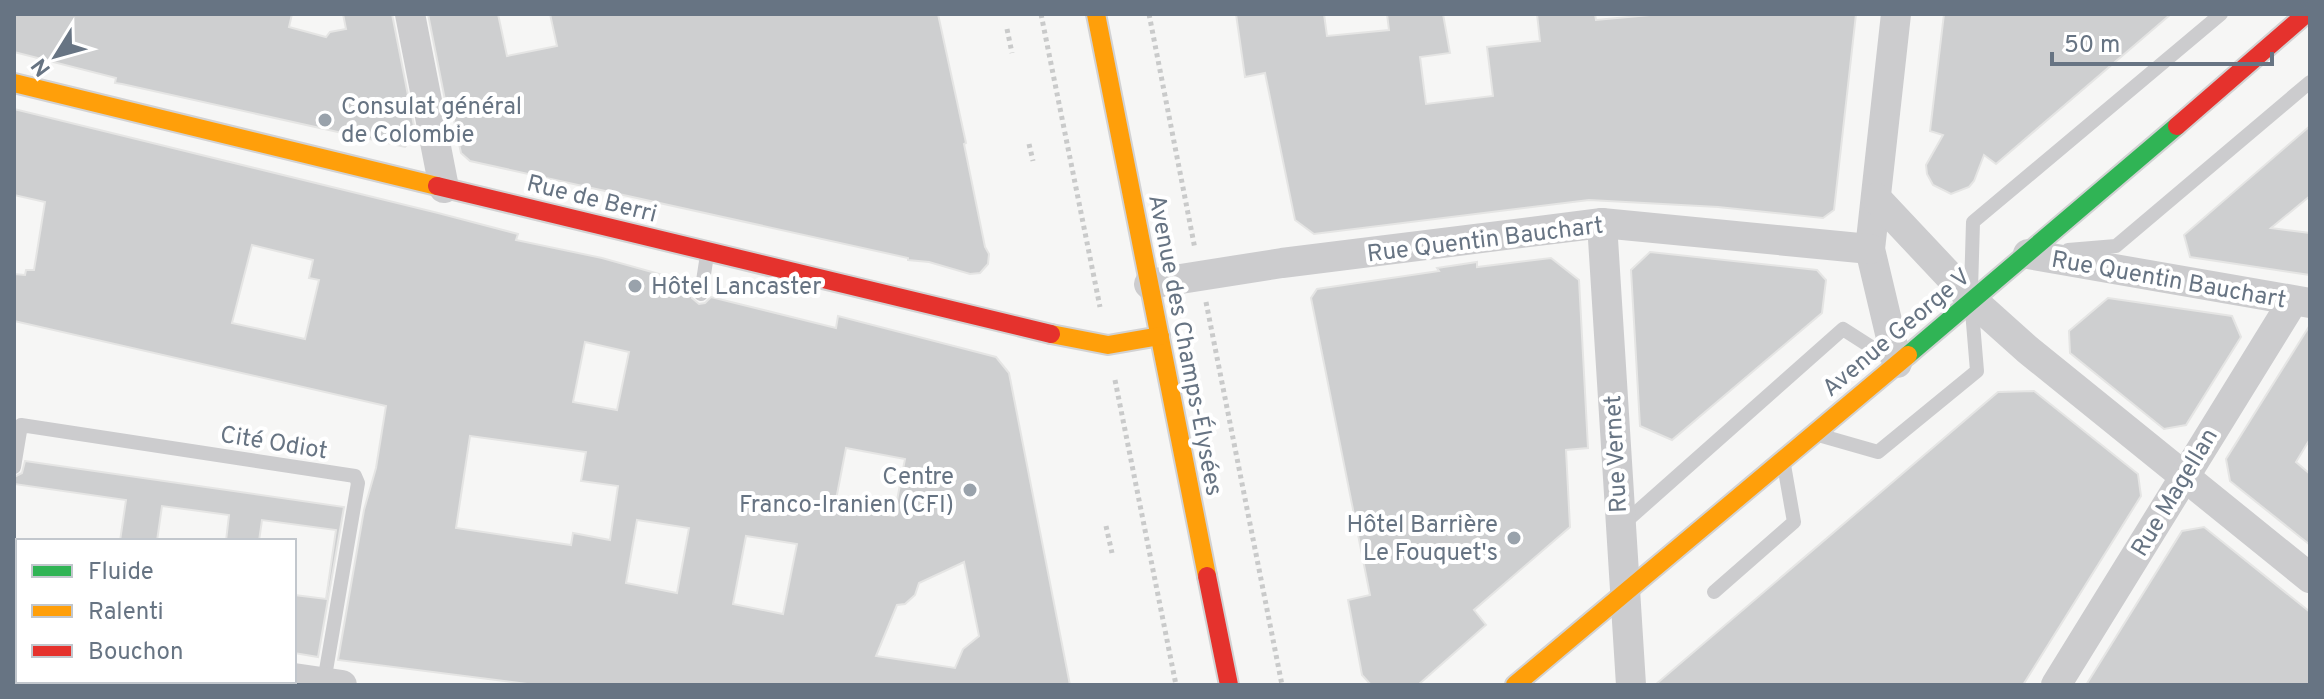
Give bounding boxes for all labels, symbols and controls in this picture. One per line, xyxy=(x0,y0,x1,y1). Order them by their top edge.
north arrow xyxy=(16,16,96,96)
scale bar xyxy=(2052,16,2272,66)
text: 50 m xyxy=(2064,31,2120,61)
text: N xyxy=(26,52,58,81)
place label: Consulat général de Colombie xyxy=(341,93,522,151)
marker: Consulat général de Colombie xyxy=(316,111,334,129)
street label: Rue de Berri xyxy=(523,169,660,231)
street label: Avenue des Champs-Élysées xyxy=(1140,192,1230,499)
street label: Rue Quentin Bauchart xyxy=(1365,212,1605,270)
street label: Rue Quentin Bauchart xyxy=(2049,246,2288,316)
street label: Avenue George V xyxy=(1817,263,1978,404)
place label: Hôtel Lancaster xyxy=(651,273,822,303)
marker: Hôtel Lancaster xyxy=(626,277,644,295)
street label: Rue Vernet xyxy=(1599,394,1635,514)
street label: Cité Odiot xyxy=(218,421,329,467)
street label: Rue Magellan xyxy=(2126,423,2226,563)
place label: Centre Franco-Iranien (CFI) xyxy=(739,463,954,521)
marker: Centre Franco-Iranien (CFI) xyxy=(961,481,979,499)
place label: Hôtel Barrière Le Fouquet's xyxy=(1346,511,1498,569)
marker: Hôtel Barrière Le Fouquet's xyxy=(1505,529,1523,547)
legend xyxy=(16,539,296,683)
text: Fluide xyxy=(88,558,154,588)
text: Ralenti xyxy=(88,598,164,628)
text: Bouchon xyxy=(88,638,183,668)

